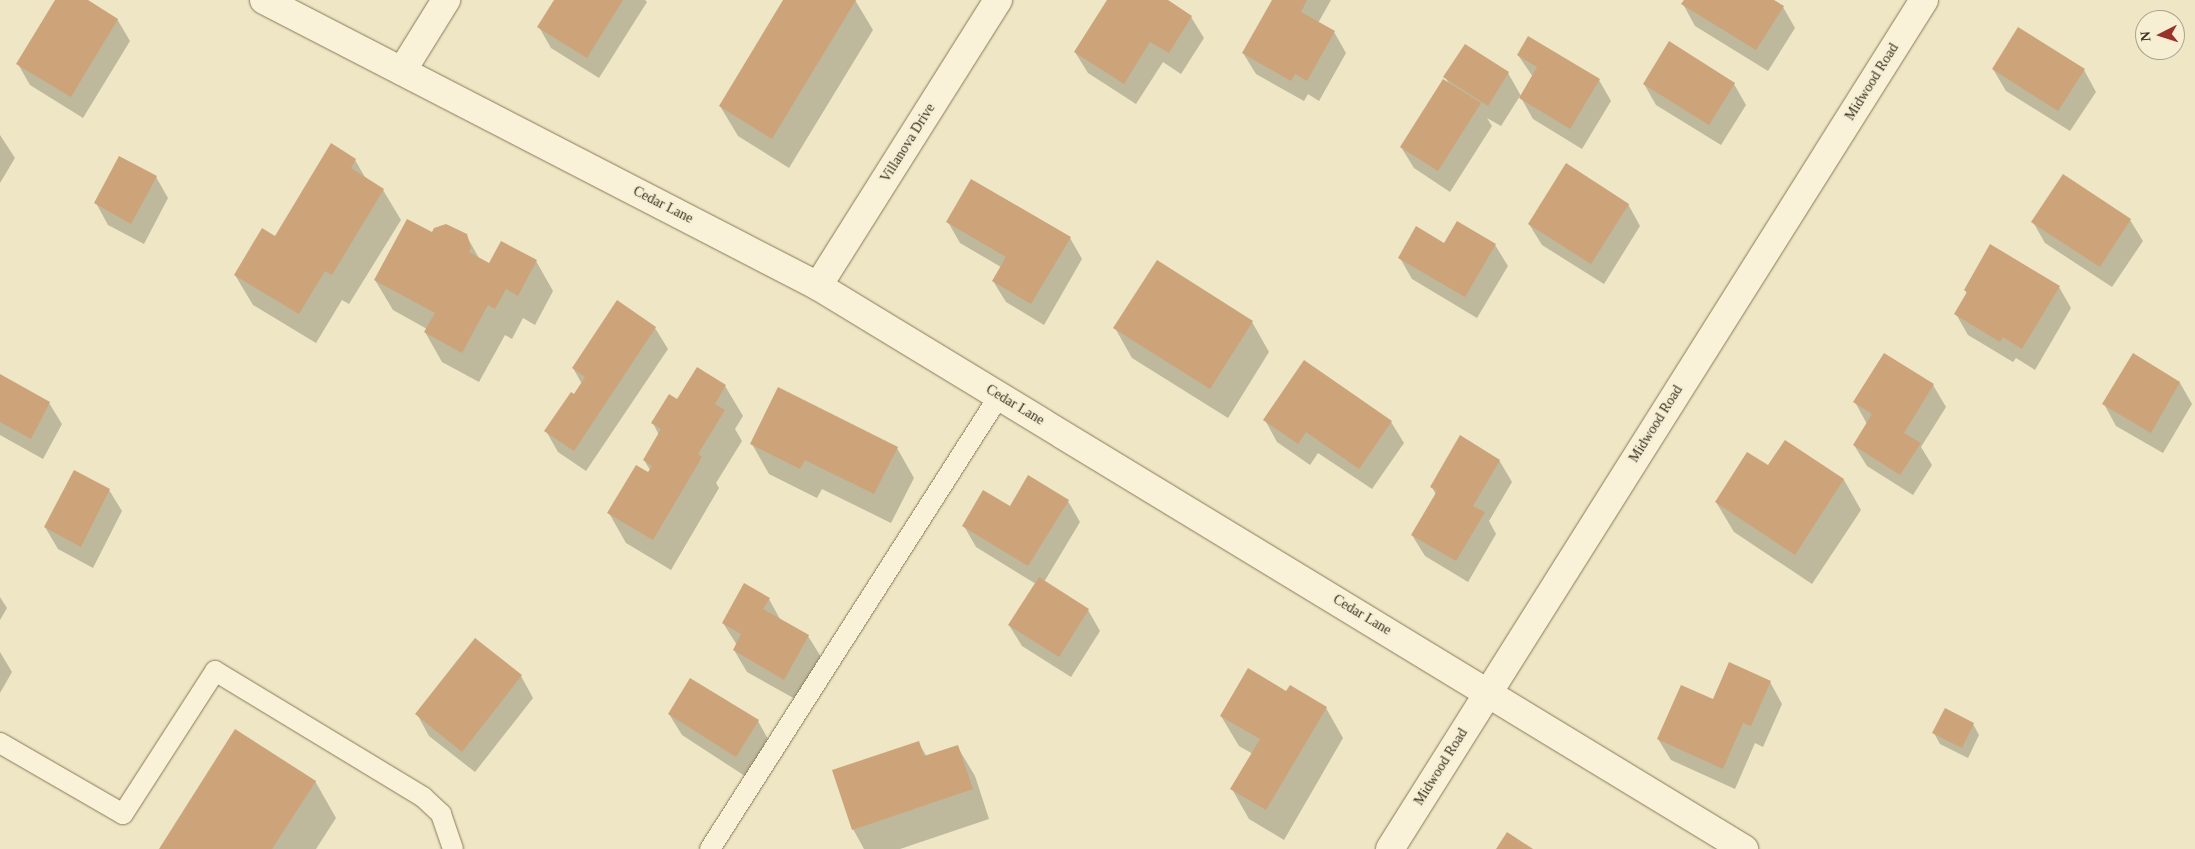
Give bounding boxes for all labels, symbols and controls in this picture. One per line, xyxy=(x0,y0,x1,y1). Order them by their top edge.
north arrow xyxy=(2135,10,2185,60)
text: N xyxy=(2138,31,2153,42)
street label: Midwood Road xyxy=(1842,40,1902,124)
street label: Villanova Drive xyxy=(877,100,939,186)
street label: Cedar Lane xyxy=(630,183,696,227)
street label: Cedar Lane xyxy=(983,381,1047,429)
street label: Midwood Road xyxy=(1626,382,1686,466)
street label: Cedar Lane xyxy=(1330,591,1394,639)
street label: Midwood Road xyxy=(1411,725,1471,809)

